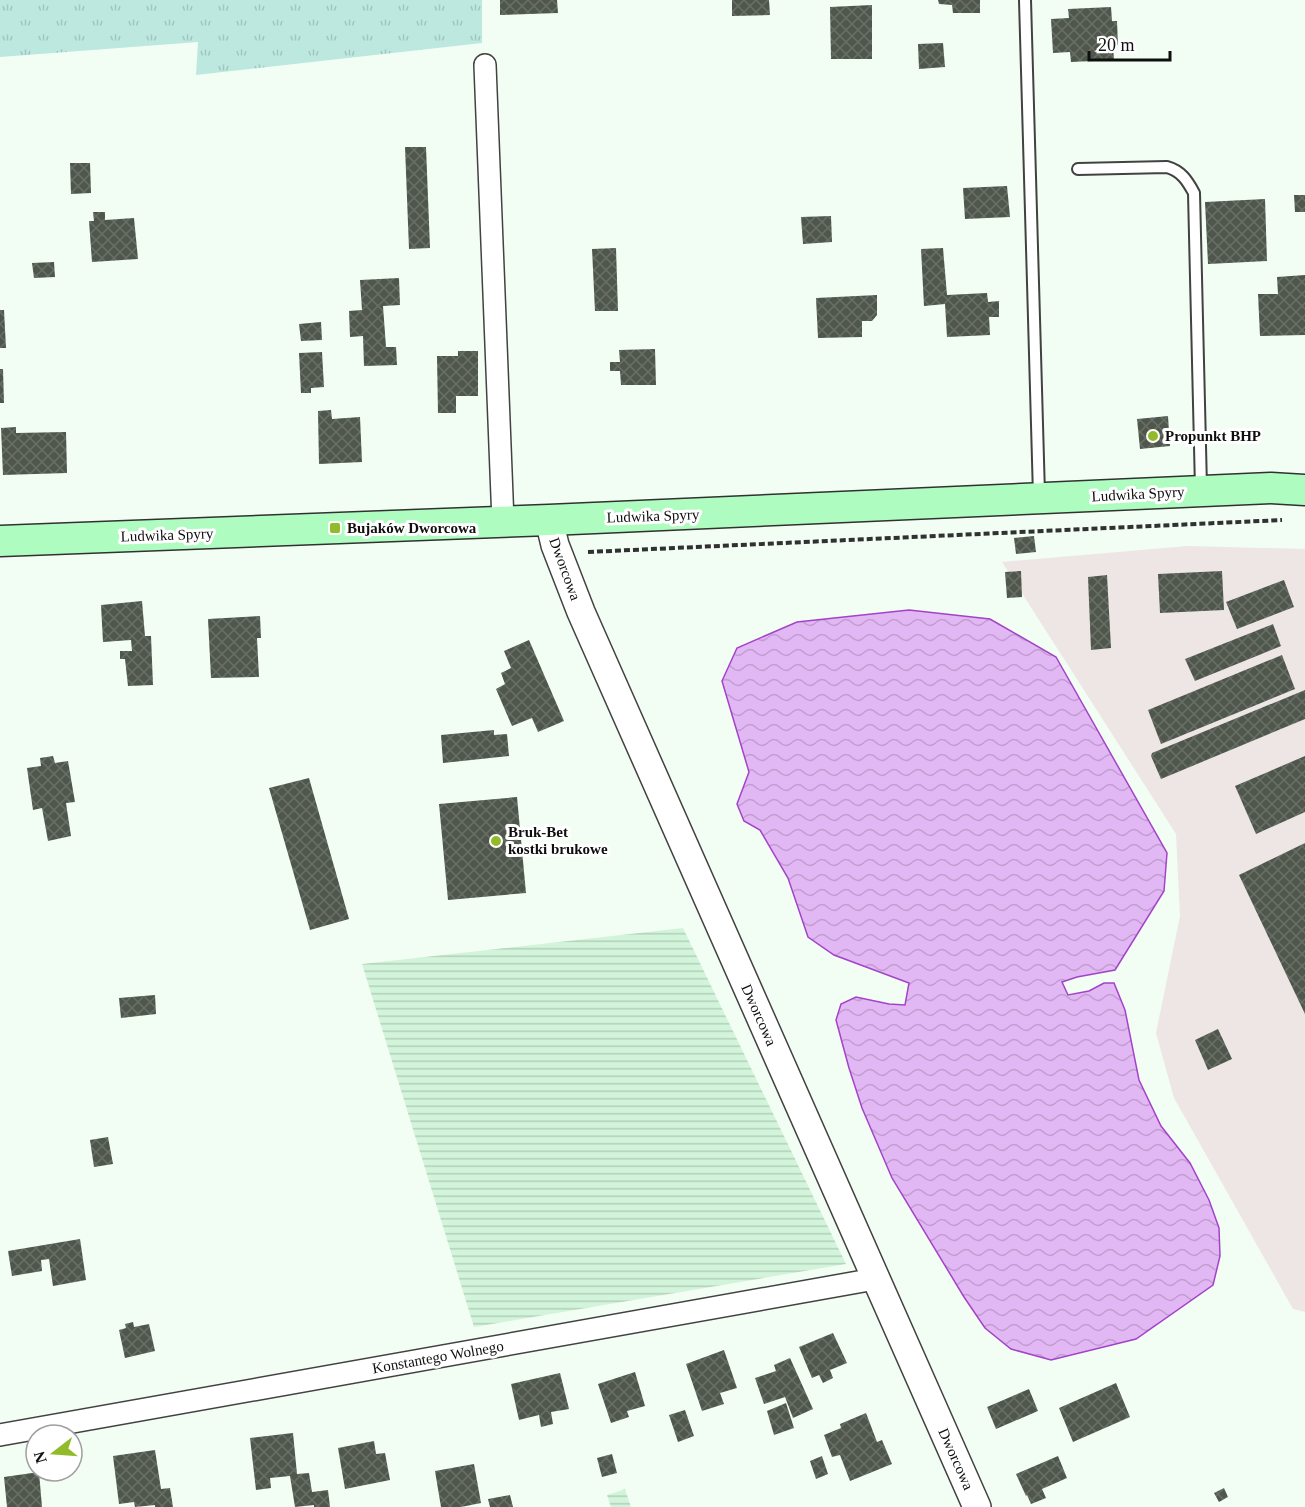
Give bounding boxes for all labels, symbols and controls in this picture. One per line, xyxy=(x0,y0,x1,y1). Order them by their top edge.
scale bar xyxy=(1089,24,1170,62)
text: 20 m xyxy=(1098,35,1135,55)
place label: Propunkt BHP xyxy=(1165,428,1261,444)
marker: Propunkt BHP xyxy=(1146,429,1160,443)
street label: Ludwika Spyry xyxy=(1091,484,1185,504)
street label: Ludwika Spyry xyxy=(606,506,700,526)
place label: Bujaków Dworcowa xyxy=(347,520,477,536)
marker: Bujaków Dworcowa xyxy=(328,521,342,535)
street label: Ludwika Spyry xyxy=(120,525,214,545)
street label: Dworcowa xyxy=(546,535,584,603)
place label: Bruk-Bet kostki brukowe xyxy=(508,824,608,857)
marker: Bruk-Bet kostki brukowe xyxy=(489,834,503,848)
street label: Dworcowa xyxy=(738,982,780,1049)
street label: Konstantego Wolnego xyxy=(371,1338,505,1376)
north arrow xyxy=(24,1423,84,1483)
street label: Dworcowa xyxy=(935,1426,977,1493)
text: N xyxy=(30,1449,50,1465)

